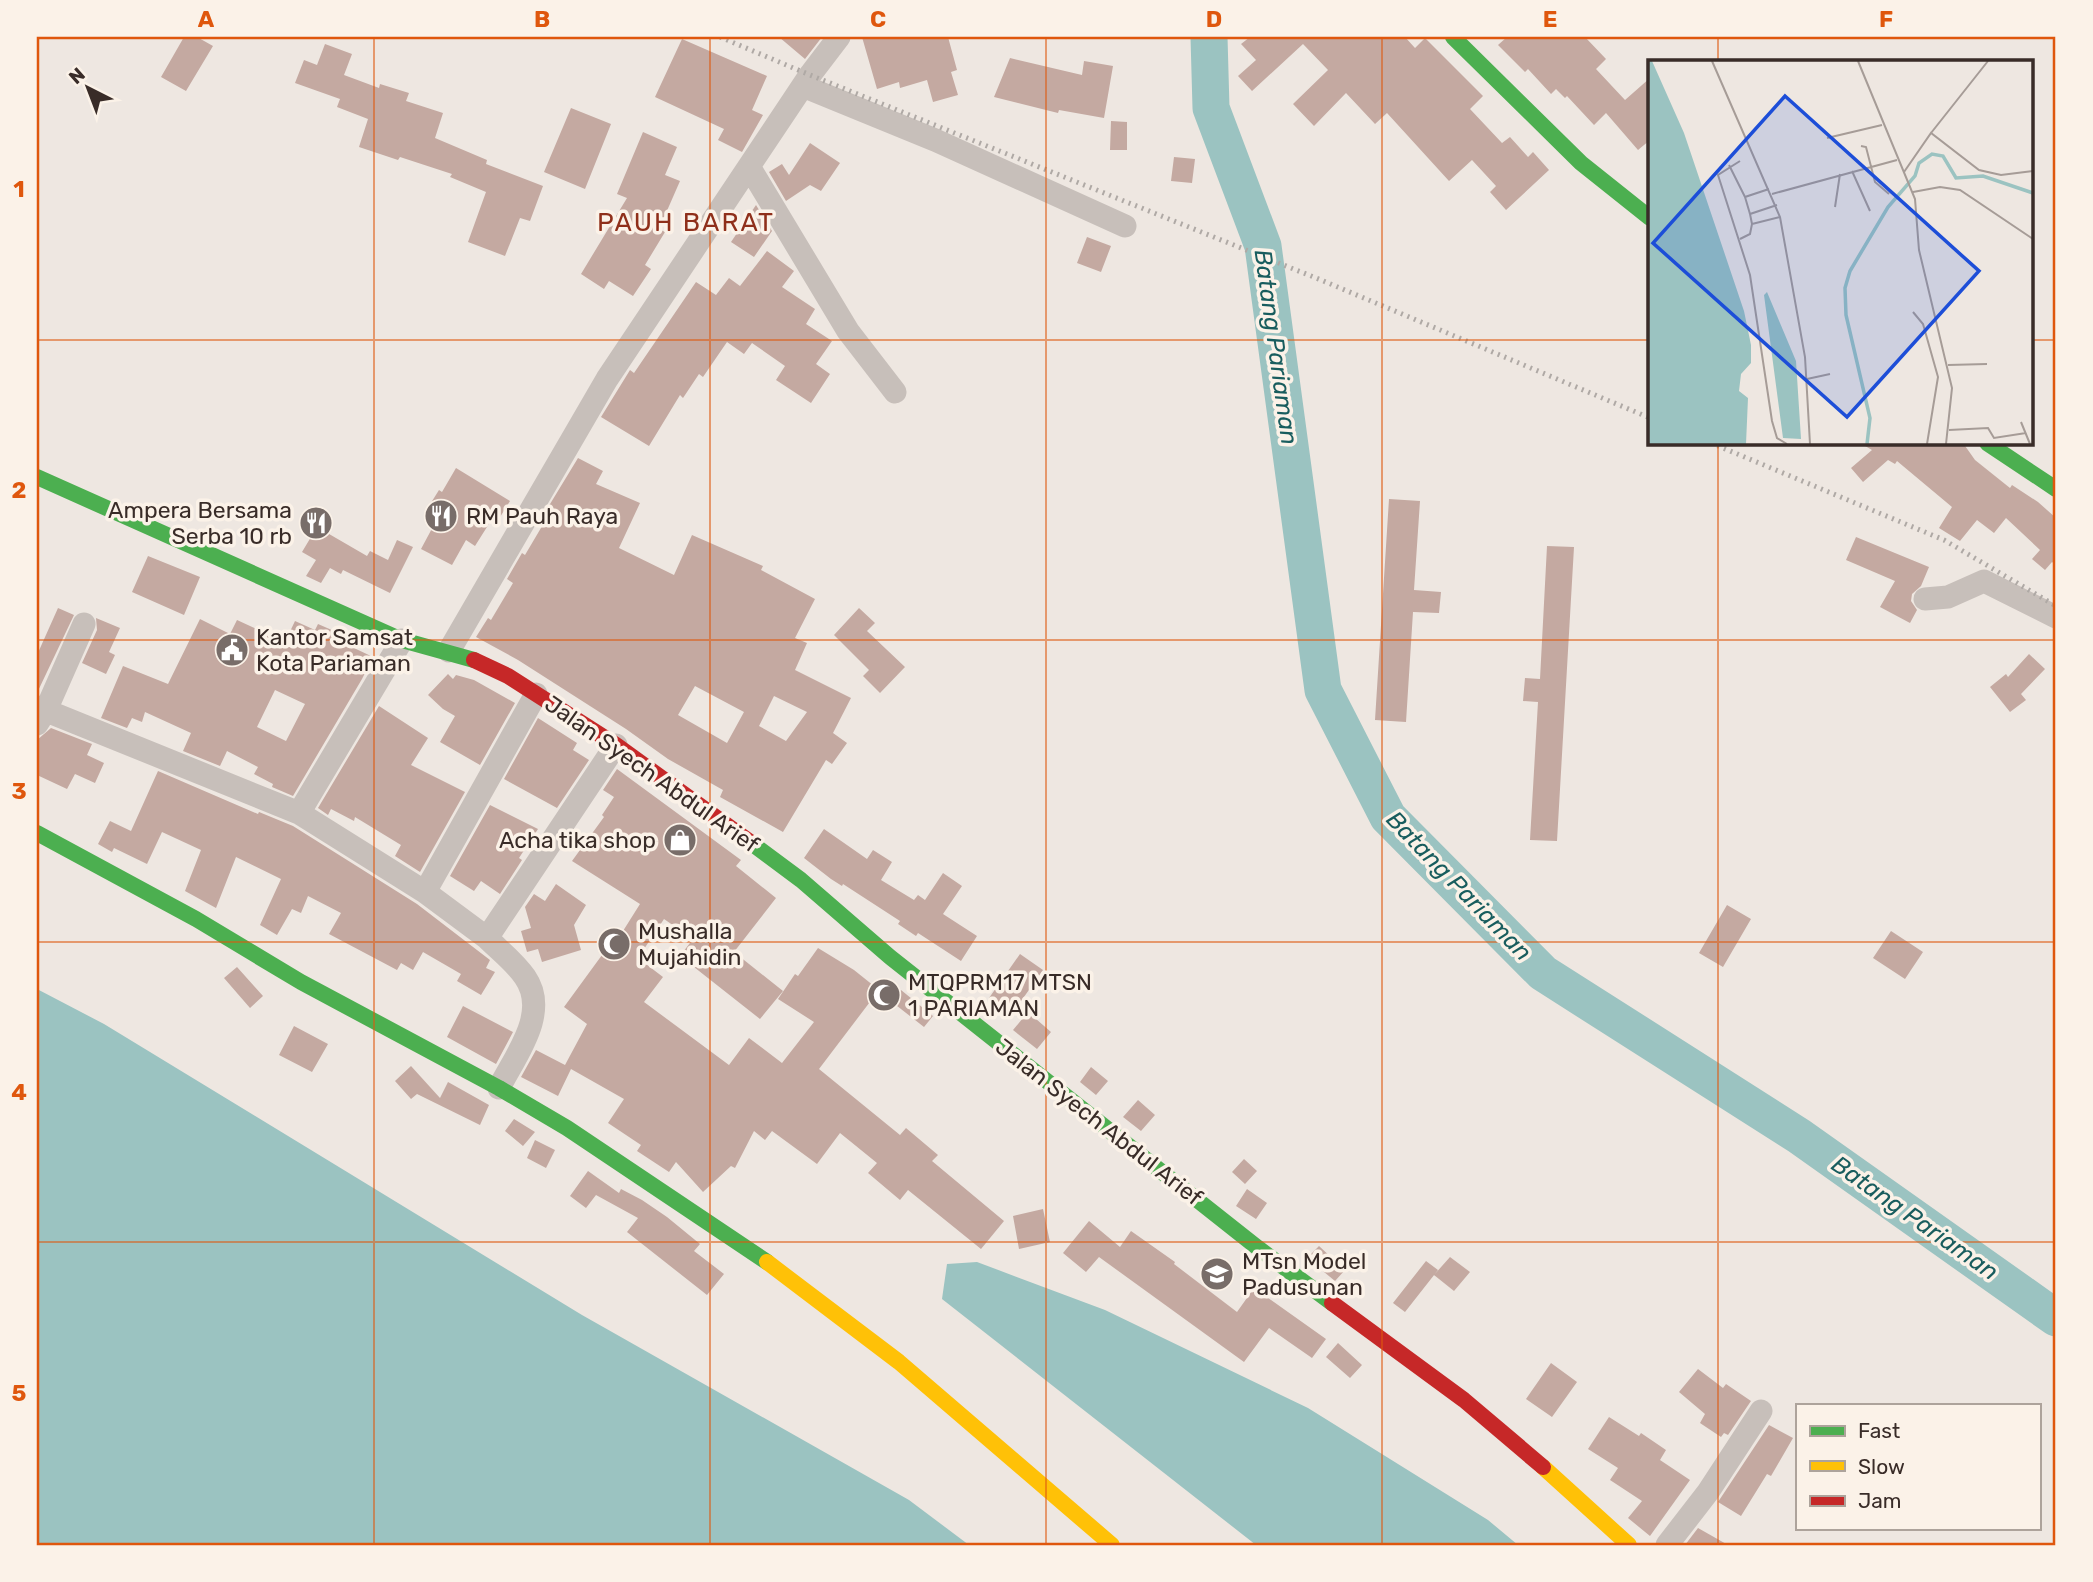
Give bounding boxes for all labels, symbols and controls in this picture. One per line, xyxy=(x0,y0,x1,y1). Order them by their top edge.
text: A xyxy=(198,5,215,33)
text: B xyxy=(534,5,550,33)
text: C xyxy=(870,5,886,33)
text: D xyxy=(1206,5,1222,33)
text: E xyxy=(1543,5,1557,33)
text: F xyxy=(1879,5,1893,33)
north arrow xyxy=(52,52,122,122)
inset map xyxy=(1648,60,2034,444)
text: N xyxy=(64,63,90,89)
text: 1 xyxy=(13,175,25,203)
district label: PAUH BARAT xyxy=(597,207,775,238)
water label: Batang Pariaman xyxy=(1248,248,1304,446)
text: 2 xyxy=(12,476,26,504)
place label: Ampera Bersama Serba 10 rb xyxy=(108,496,292,550)
restaurant icon: RM Pauh Raya xyxy=(422,497,460,535)
place label: RM Pauh Raya xyxy=(466,502,618,530)
restaurant icon: Ampera Bersama Serba 10 rb xyxy=(297,504,335,542)
place label: Kantor Samsat Kota Pariaman xyxy=(256,623,413,677)
public building icon: Kantor Samsat Kota Pariaman xyxy=(213,631,251,669)
street label: Jalan Syech Abdul Arief xyxy=(540,689,765,859)
text: 3 xyxy=(11,777,27,805)
water label: Batang Pariaman xyxy=(1381,805,1537,967)
shop icon: Acha tika shop xyxy=(661,821,699,859)
place label: Acha tika shop xyxy=(499,826,656,854)
place label: Mushalla Mujahidin xyxy=(638,917,742,971)
mosque icon: Mushalla Mujahidin xyxy=(595,925,633,963)
place label: MTQPRM17 MTSN 1 PARIAMAN xyxy=(908,968,1092,1022)
mosque icon: MTQPRM17 MTSN 1 PARIAMAN xyxy=(865,976,903,1014)
street label: Jalan Syech Abdul Arief xyxy=(990,1033,1208,1212)
text: 4 xyxy=(11,1078,27,1106)
water label: Batang Pariaman xyxy=(1826,1150,2004,1286)
place label: MTsn Model Padusunan xyxy=(1242,1247,1366,1301)
school or university icon: MTsn Model Padusunan xyxy=(1198,1255,1236,1293)
text: 5 xyxy=(12,1379,27,1407)
legend xyxy=(1796,1404,2040,1530)
text: Fast xyxy=(1858,1418,1900,1443)
text: Slow xyxy=(1858,1454,1905,1479)
text: Jam xyxy=(1858,1488,1902,1513)

